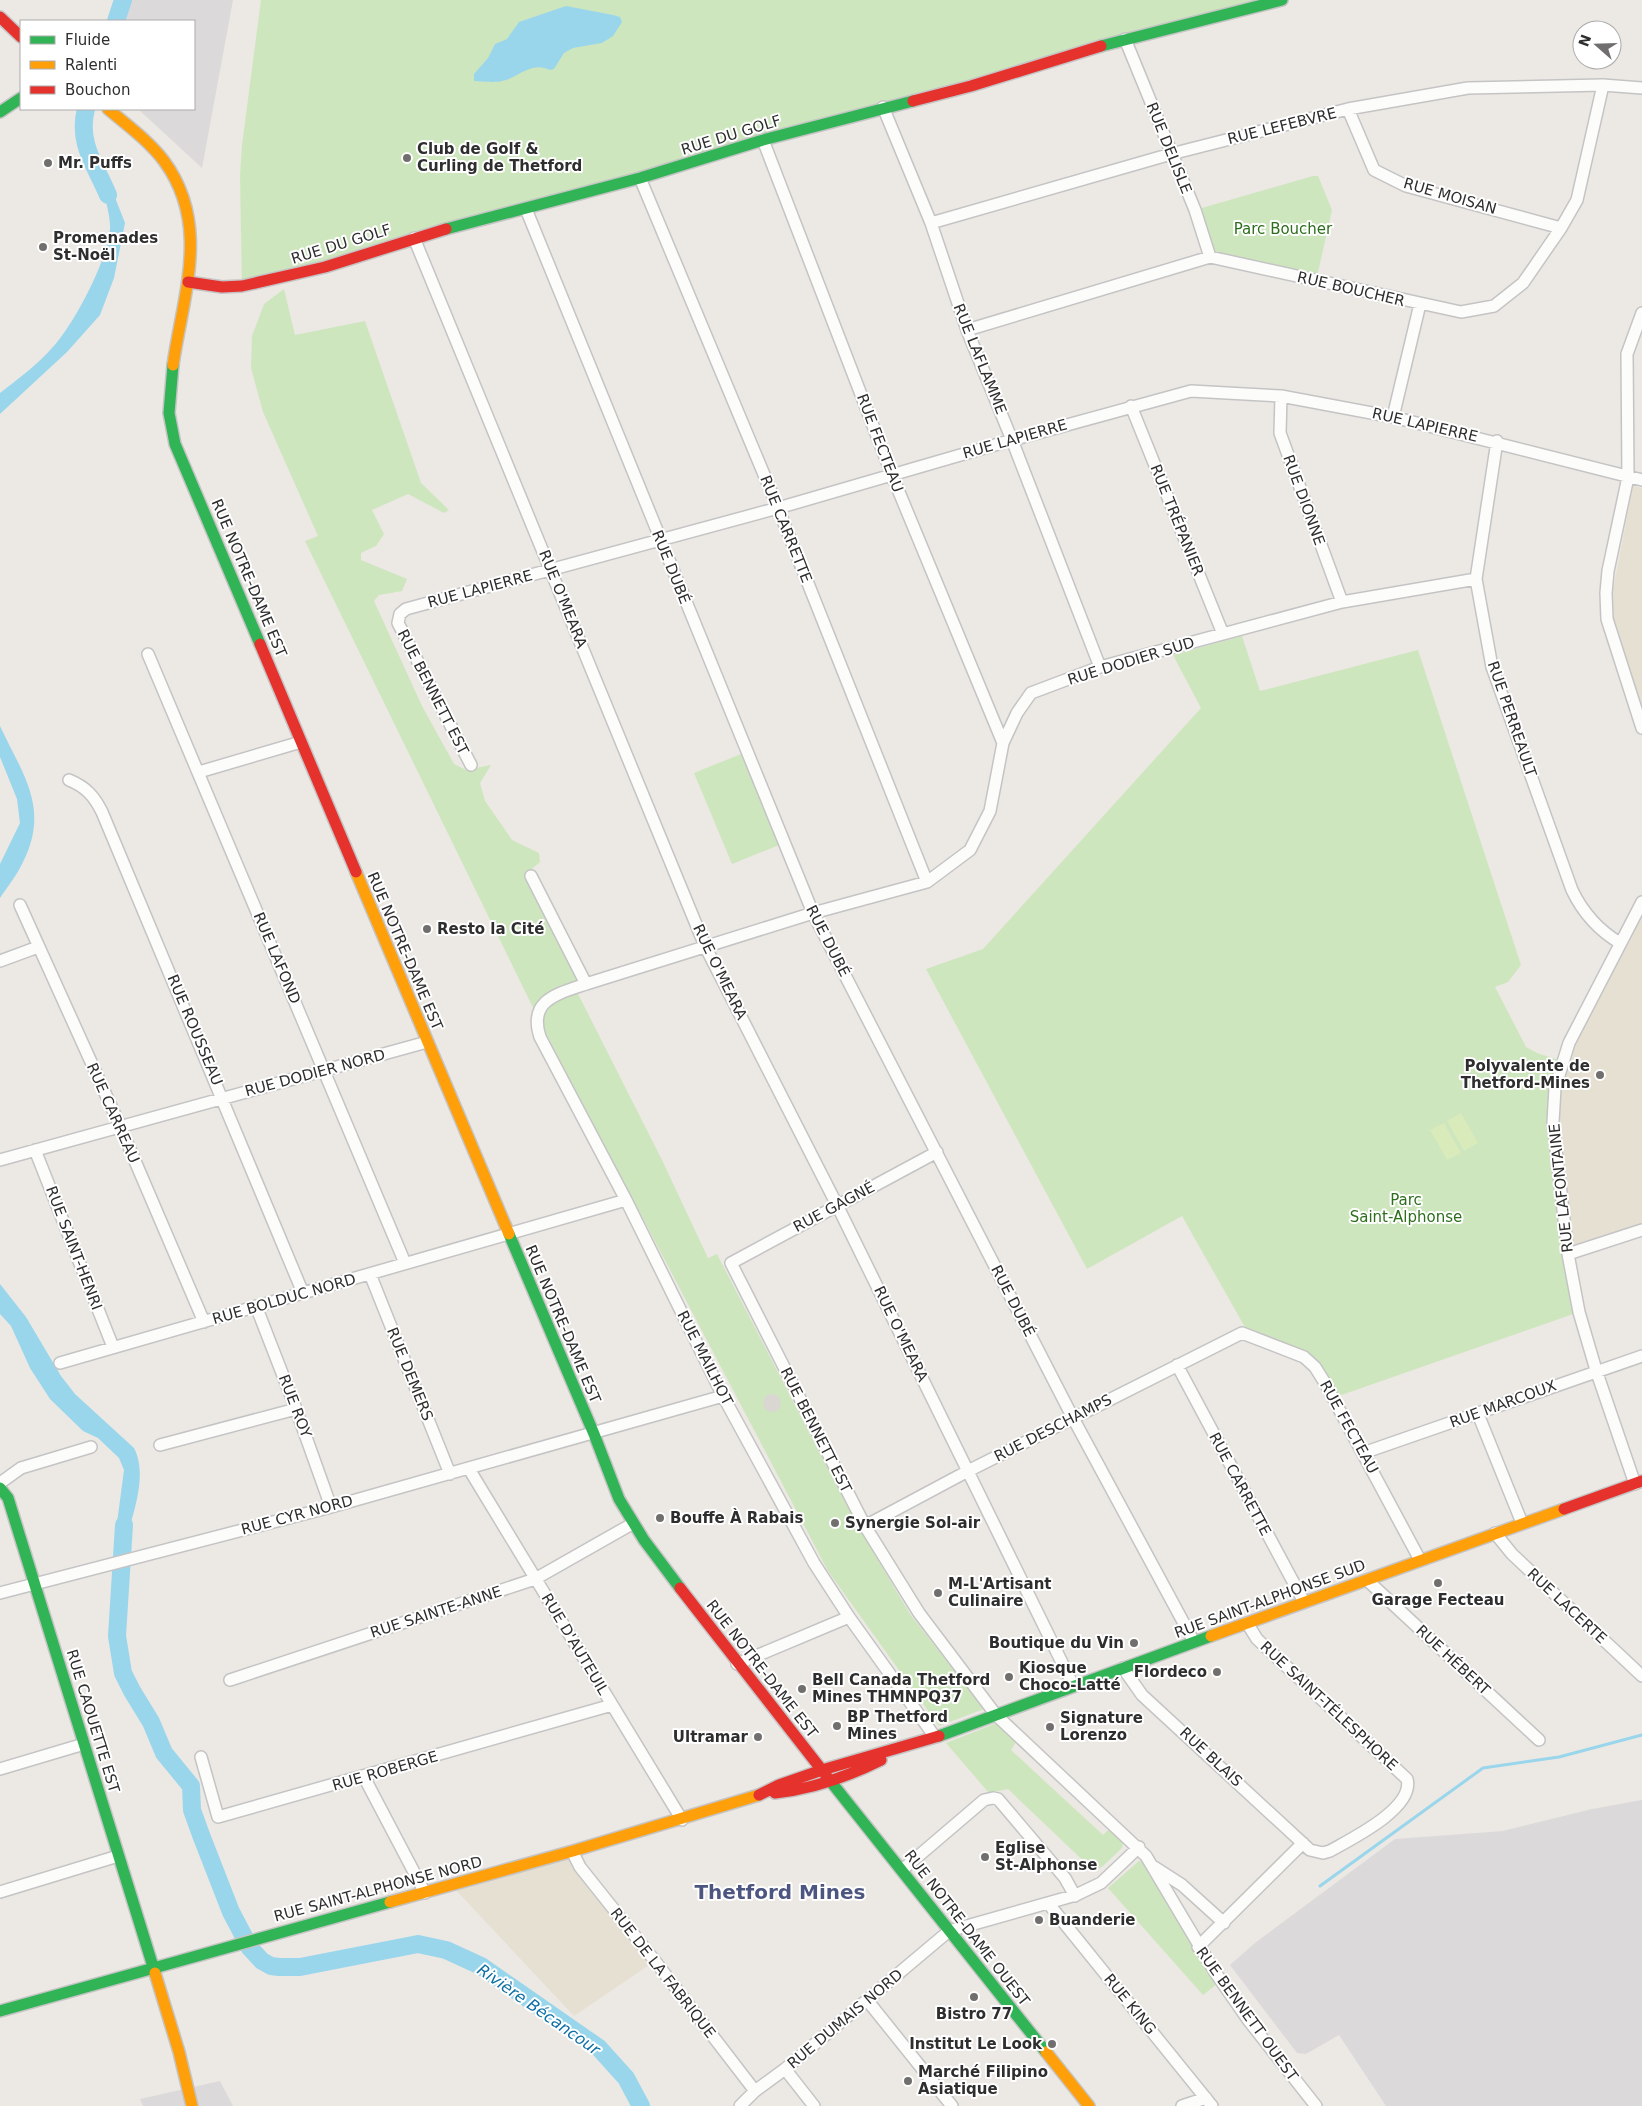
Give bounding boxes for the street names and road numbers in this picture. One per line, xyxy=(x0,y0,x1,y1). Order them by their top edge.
street label: RUE DELISLE xyxy=(1143,100,1195,196)
street label: RUE LEFEBVRE xyxy=(1226,104,1338,148)
street label: RUE DU GOLF xyxy=(679,111,783,159)
street label: RUE MOISAN xyxy=(1401,174,1499,218)
street label: RUE DU GOLF xyxy=(289,220,393,268)
street label: RUE BOUCHER xyxy=(1295,268,1407,310)
street label: RUE LAFLAMME xyxy=(950,301,1010,417)
street label: RUE FECTEAU xyxy=(853,391,907,495)
street label: RUE LAPIERRE xyxy=(1370,404,1480,446)
street label: RUE LAPIERRE xyxy=(961,415,1069,463)
street label: RUE DIONNE xyxy=(1279,452,1329,548)
street label: RUE TRÉPANIER xyxy=(1146,461,1208,578)
street label: RUE CARRETTE xyxy=(756,473,816,585)
street label: RUE NOTRE-DAME EST xyxy=(207,496,291,661)
street label: RUE DUBÉ xyxy=(648,527,695,607)
street label: RUE O'MEARA xyxy=(535,547,591,651)
street label: RUE LAPIERRE xyxy=(426,566,534,612)
street label: RUE BENNETT EST xyxy=(394,626,473,758)
street label: RUE DODIER SUD xyxy=(1065,633,1197,689)
street label: RUE PERREAULT xyxy=(1484,659,1541,780)
street label: RUE NOTRE-DAME EST xyxy=(363,869,447,1034)
street label: RUE DUBÉ xyxy=(802,902,855,980)
street label: RUE LAFOND xyxy=(250,909,304,1007)
street label: RUE O'MEARA xyxy=(689,921,751,1023)
street label: RUE ROUSSEAU xyxy=(164,972,226,1088)
street label: RUE DODIER NORD xyxy=(243,1046,387,1100)
street label: RUE CARREAU xyxy=(83,1060,143,1166)
street label: RUE LAFONTAINE xyxy=(1545,1123,1577,1253)
street label: RUE GAGNÉ xyxy=(790,1177,878,1236)
street label: RUE SAINT-HENRI xyxy=(42,1183,106,1313)
street label: RUE NOTRE-DAME EST xyxy=(521,1242,605,1407)
street label: RUE DUBÉ xyxy=(987,1262,1040,1340)
street label: RUE BOLDUC NORD xyxy=(210,1270,358,1328)
street label: RUE O'MEARA xyxy=(870,1283,932,1385)
street label: RUE MAILHOT xyxy=(673,1308,737,1409)
street label: RUE DEMERS xyxy=(383,1325,437,1423)
street label: RUE BENNETT EST xyxy=(777,1364,856,1496)
street label: RUE ROY xyxy=(275,1372,316,1441)
street label: RUE MARCOUX xyxy=(1447,1376,1559,1432)
street label: RUE FECTEAU xyxy=(1316,1377,1382,1477)
street label: RUE DESCHAMPS xyxy=(991,1391,1115,1465)
street label: RUE CARRETTE xyxy=(1205,1429,1275,1539)
street label: RUE CYR NORD xyxy=(239,1491,355,1539)
street label: RUE SAINT-ALPHONSE SUD xyxy=(1172,1556,1368,1642)
street label: RUE LACERTE xyxy=(1523,1565,1611,1647)
street label: RUE SAINTE-ANNE xyxy=(368,1582,504,1642)
street label: RUE D'AUTEUIL xyxy=(538,1590,613,1698)
street label: RUE NOTRE-DAME EST xyxy=(703,1596,822,1742)
street label: RUE HÉBERT xyxy=(1412,1620,1495,1699)
street label: RUE SAINT-TÉLESPHORE xyxy=(1257,1637,1402,1774)
street label: RUE CAOUETTE EST xyxy=(63,1647,124,1796)
street label: RUE BLAIS xyxy=(1176,1724,1246,1790)
street label: RUE ROBERGE xyxy=(330,1747,440,1795)
street label: RUE NOTRE-DAME OUEST xyxy=(901,1846,1034,2010)
street label: RUE SAINT-ALPHONSE NORD xyxy=(272,1852,484,1926)
street label: RUE DE LA FABRIQUE xyxy=(607,1904,719,2042)
street label: RUE BENNETT OUEST xyxy=(1192,1944,1302,2085)
street label: RUE DUMAIS NORD xyxy=(784,1965,906,2073)
street label: RUE KING xyxy=(1100,1970,1160,2038)

